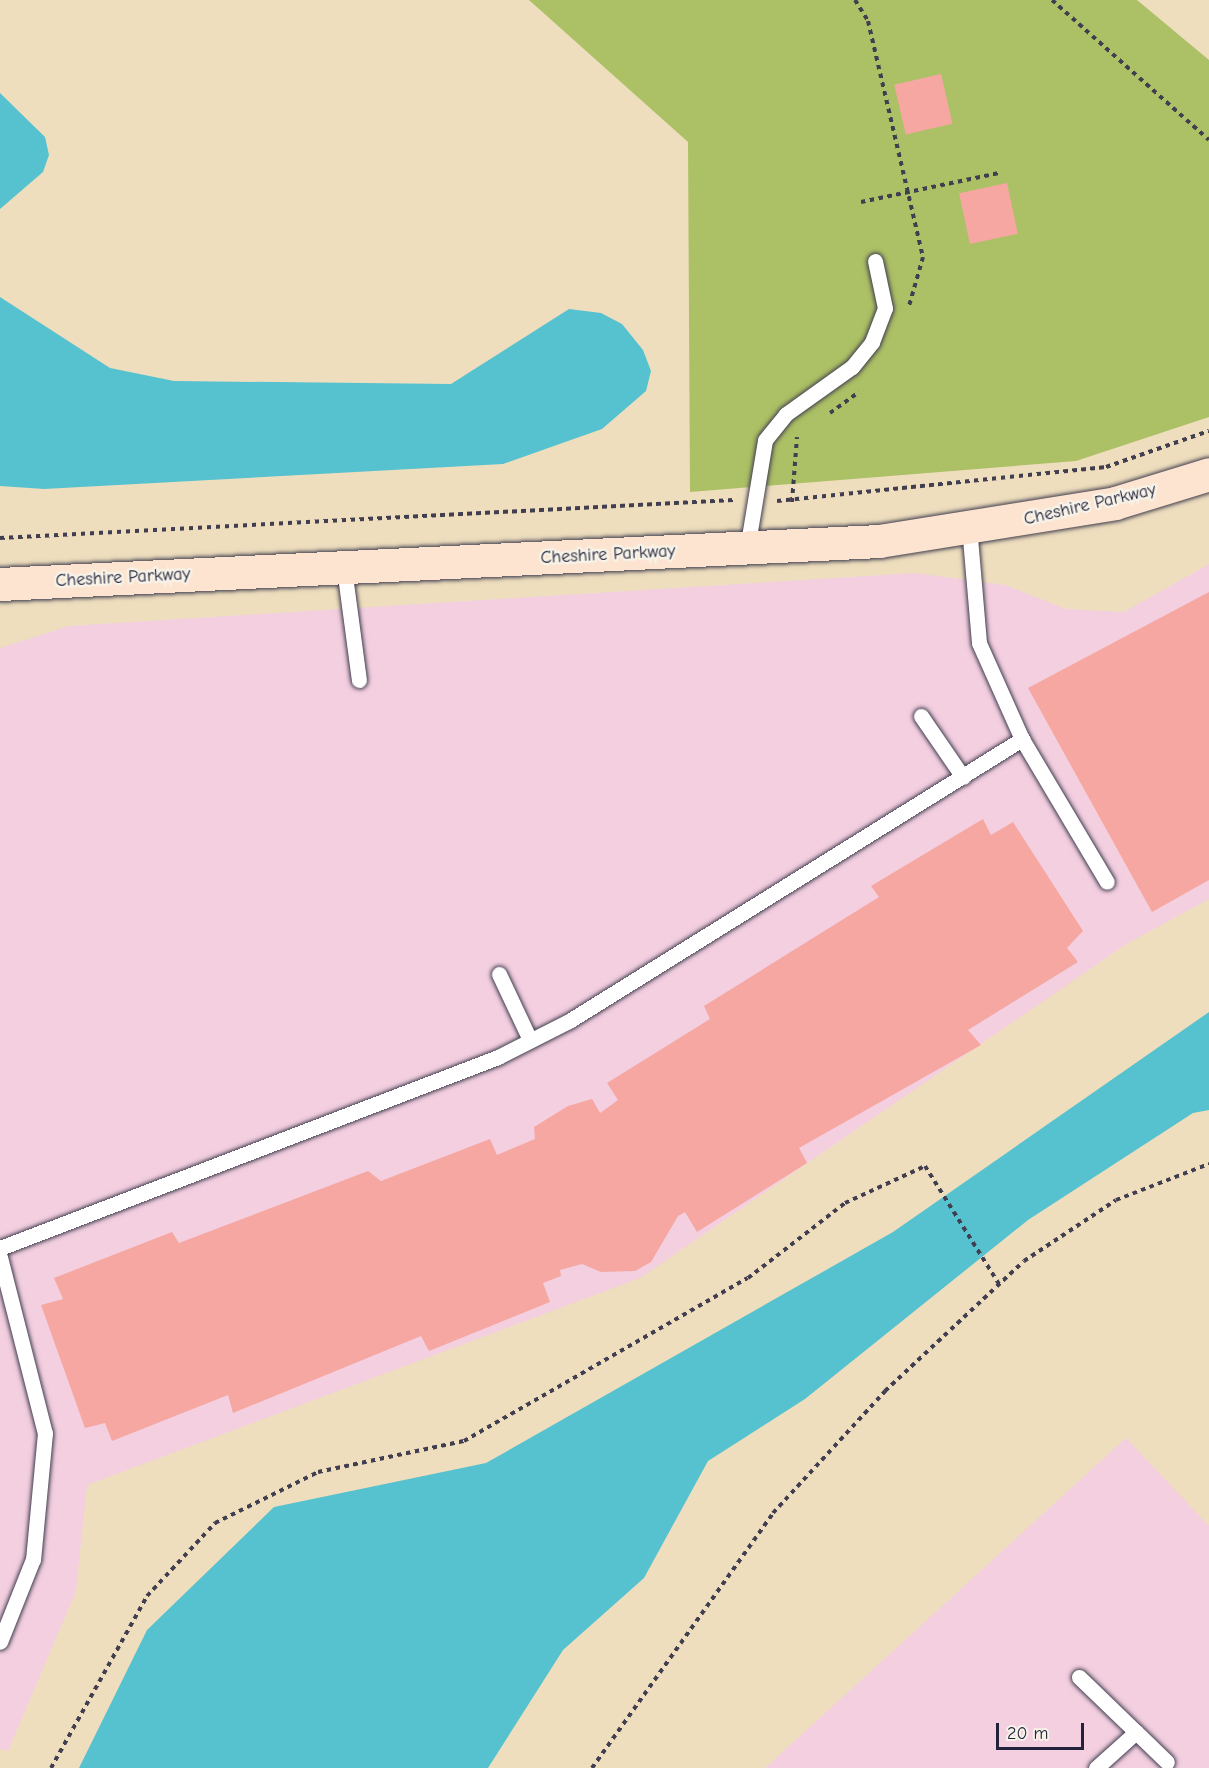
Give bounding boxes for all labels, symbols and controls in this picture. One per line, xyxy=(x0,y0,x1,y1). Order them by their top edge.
street label: Cheshire Parkway xyxy=(1022,479,1158,531)
street label: Cheshire Parkway xyxy=(540,541,676,569)
street label: Cheshire Parkway xyxy=(55,564,191,592)
scale bar xyxy=(999,1711,1088,1749)
text: 20 m xyxy=(1007,1723,1048,1744)

